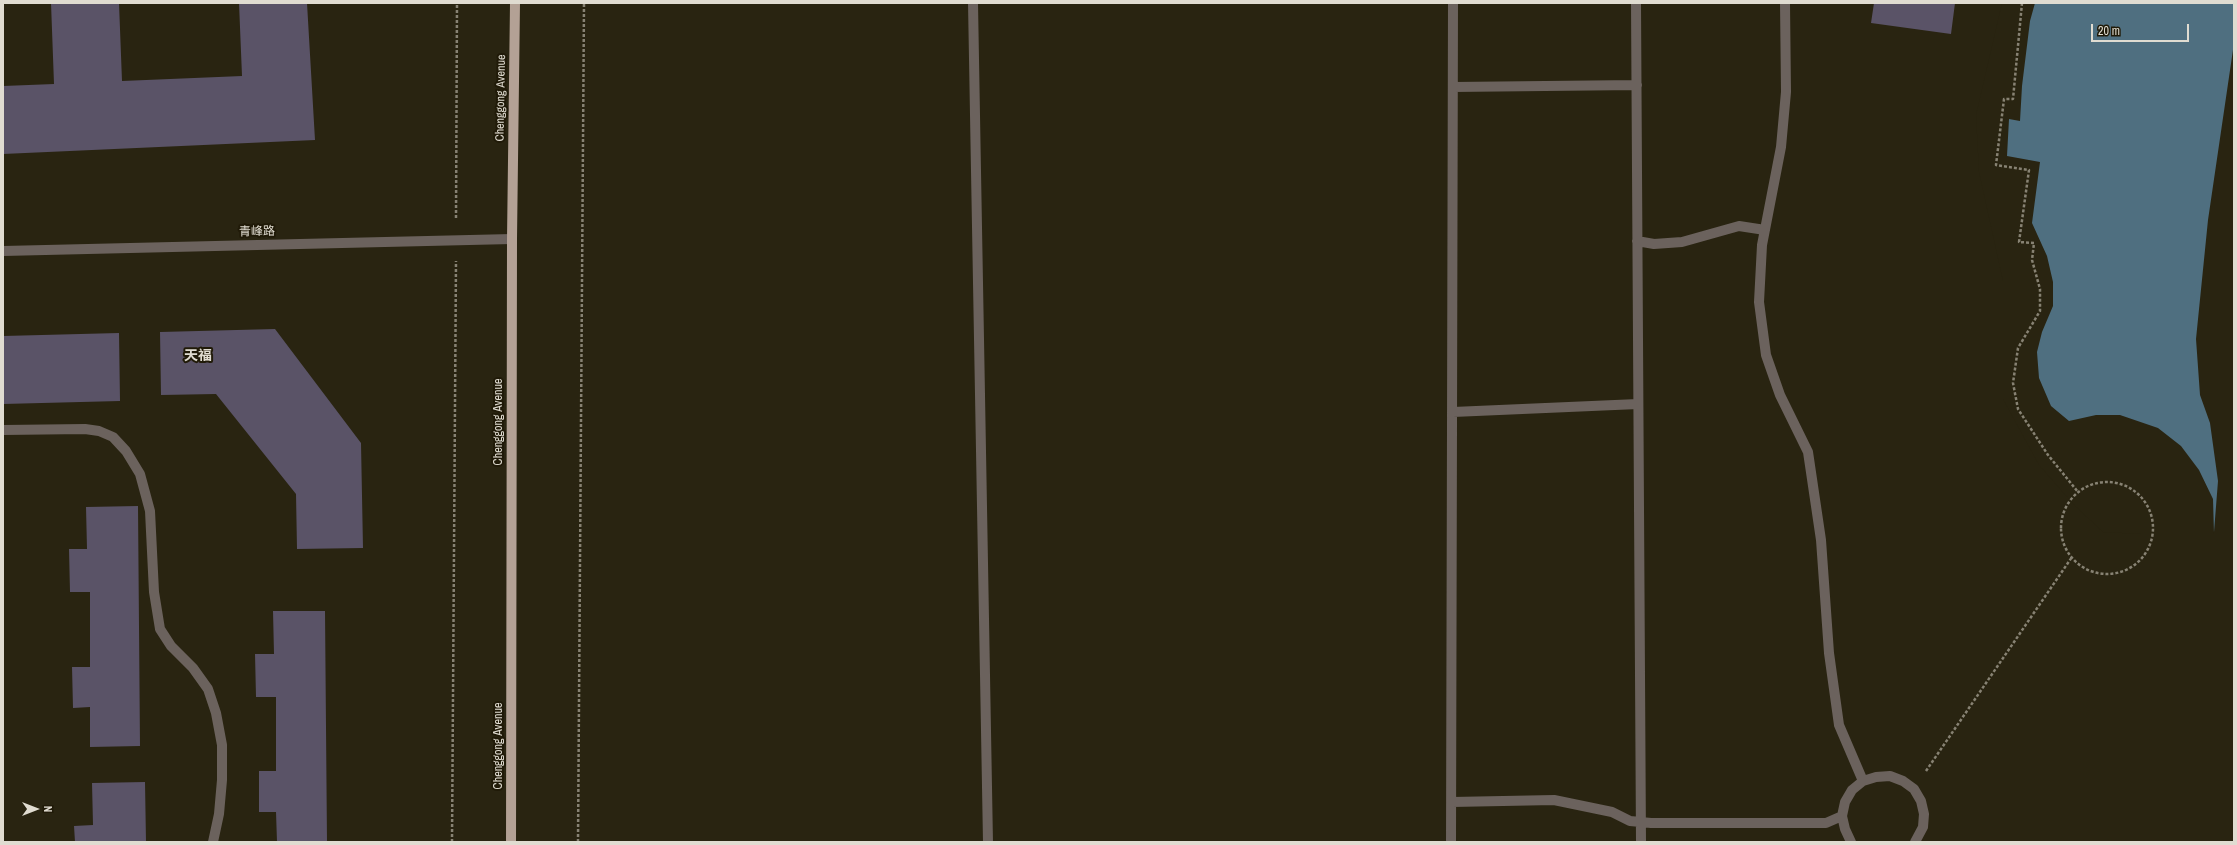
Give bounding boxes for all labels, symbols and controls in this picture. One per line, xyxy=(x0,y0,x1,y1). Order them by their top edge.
scale bar xyxy=(2093,16,2191,42)
text: 20 m xyxy=(2098,23,2120,39)
street label: Chenggong Avenue xyxy=(493,54,509,142)
street label: 青峰路 xyxy=(239,224,275,240)
district label: 天福 xyxy=(184,348,212,364)
street label: Chenggong Avenue xyxy=(492,379,506,465)
street label: Chenggong Avenue xyxy=(492,703,506,789)
north arrow xyxy=(16,789,56,829)
text: N xyxy=(41,806,55,812)

